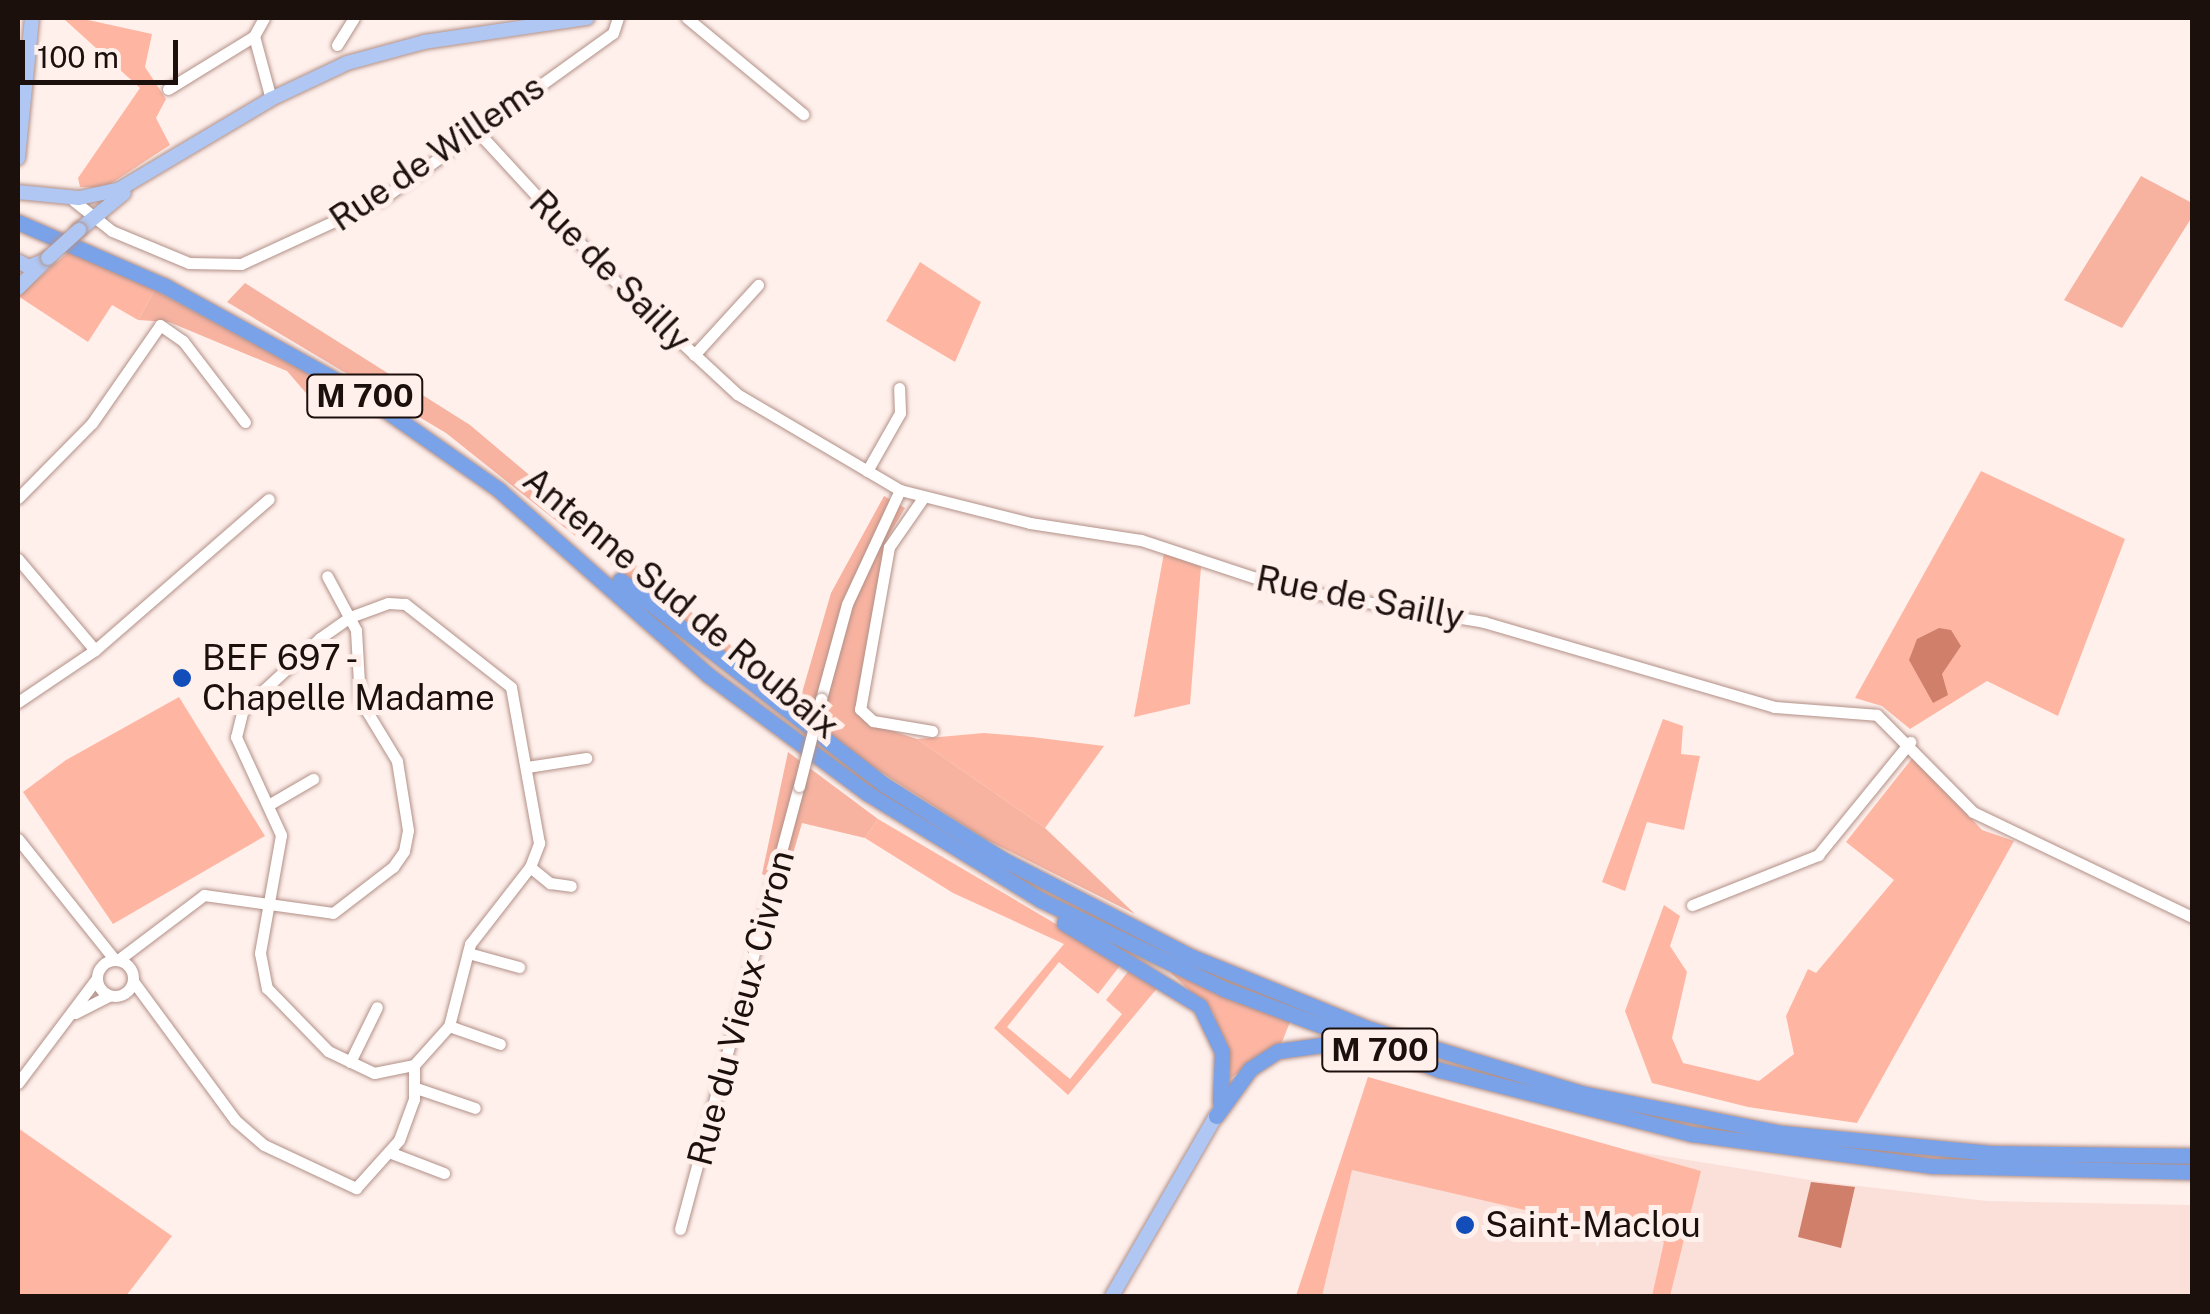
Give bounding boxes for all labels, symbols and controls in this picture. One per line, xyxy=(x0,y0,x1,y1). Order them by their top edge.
scale bar xyxy=(25,20,182,82)
text: 100 m xyxy=(37,39,119,75)
street label: Rue de Willems xyxy=(321,65,553,241)
street label: Rue de Sailly xyxy=(520,181,700,361)
road number: M 700 xyxy=(305,369,425,423)
street label: Antenne Sud de Roubaix xyxy=(514,458,848,748)
street label: Rue de Sailly xyxy=(1252,557,1468,639)
place label: BEF 697 - Chapelle Madame xyxy=(202,637,495,719)
marker: BEF 697 - Chapelle Madame xyxy=(171,667,193,689)
street label: Rue du Vieux Civron xyxy=(679,845,803,1171)
road number: M 700 xyxy=(1320,1023,1440,1077)
place label: Saint-Maclou xyxy=(1485,1204,1701,1246)
marker: Saint-Maclou xyxy=(1454,1214,1476,1236)

